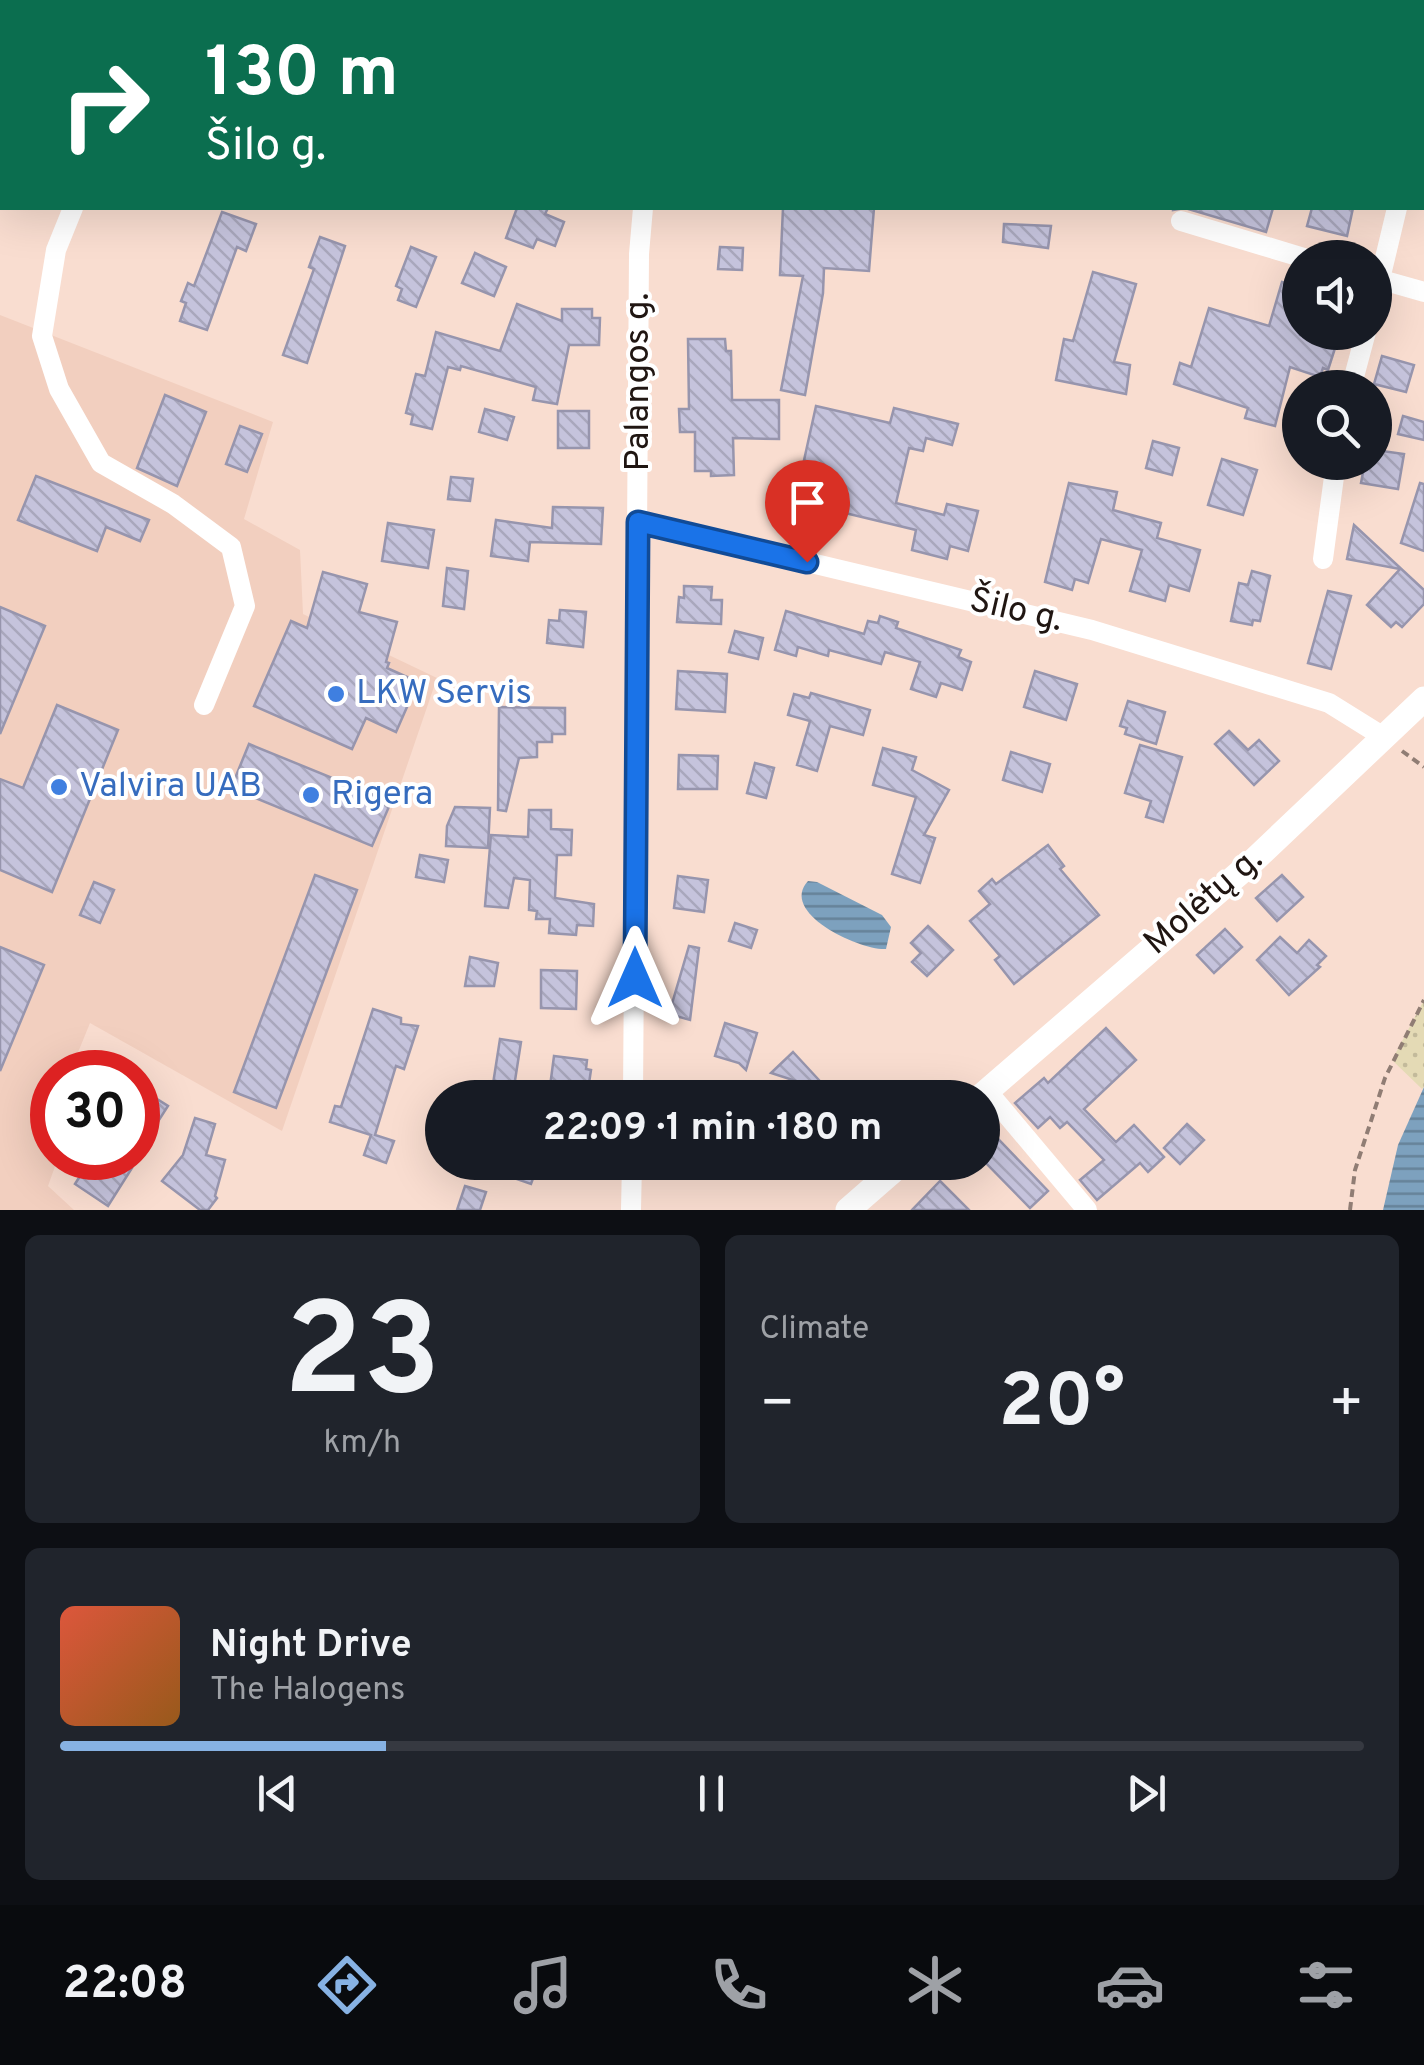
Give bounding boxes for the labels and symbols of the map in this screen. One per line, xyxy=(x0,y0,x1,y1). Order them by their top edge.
street label: Palangos g. xyxy=(617,293,661,471)
pin xyxy=(765,460,850,563)
street label: Šilo g. xyxy=(965,578,1067,643)
place label: LKW Servis xyxy=(356,672,532,716)
marker: LKW Servis xyxy=(325,683,347,705)
place label: Valvira UAB xyxy=(79,765,262,809)
place label: Rigera xyxy=(331,773,433,817)
marker: Valvira UAB xyxy=(48,776,70,798)
marker: Rigera xyxy=(300,784,322,806)
street label: Molėtų g. xyxy=(1136,838,1272,966)
position arrow xyxy=(583,926,687,1030)
speed limit sign: 30 xyxy=(30,1050,160,1180)

